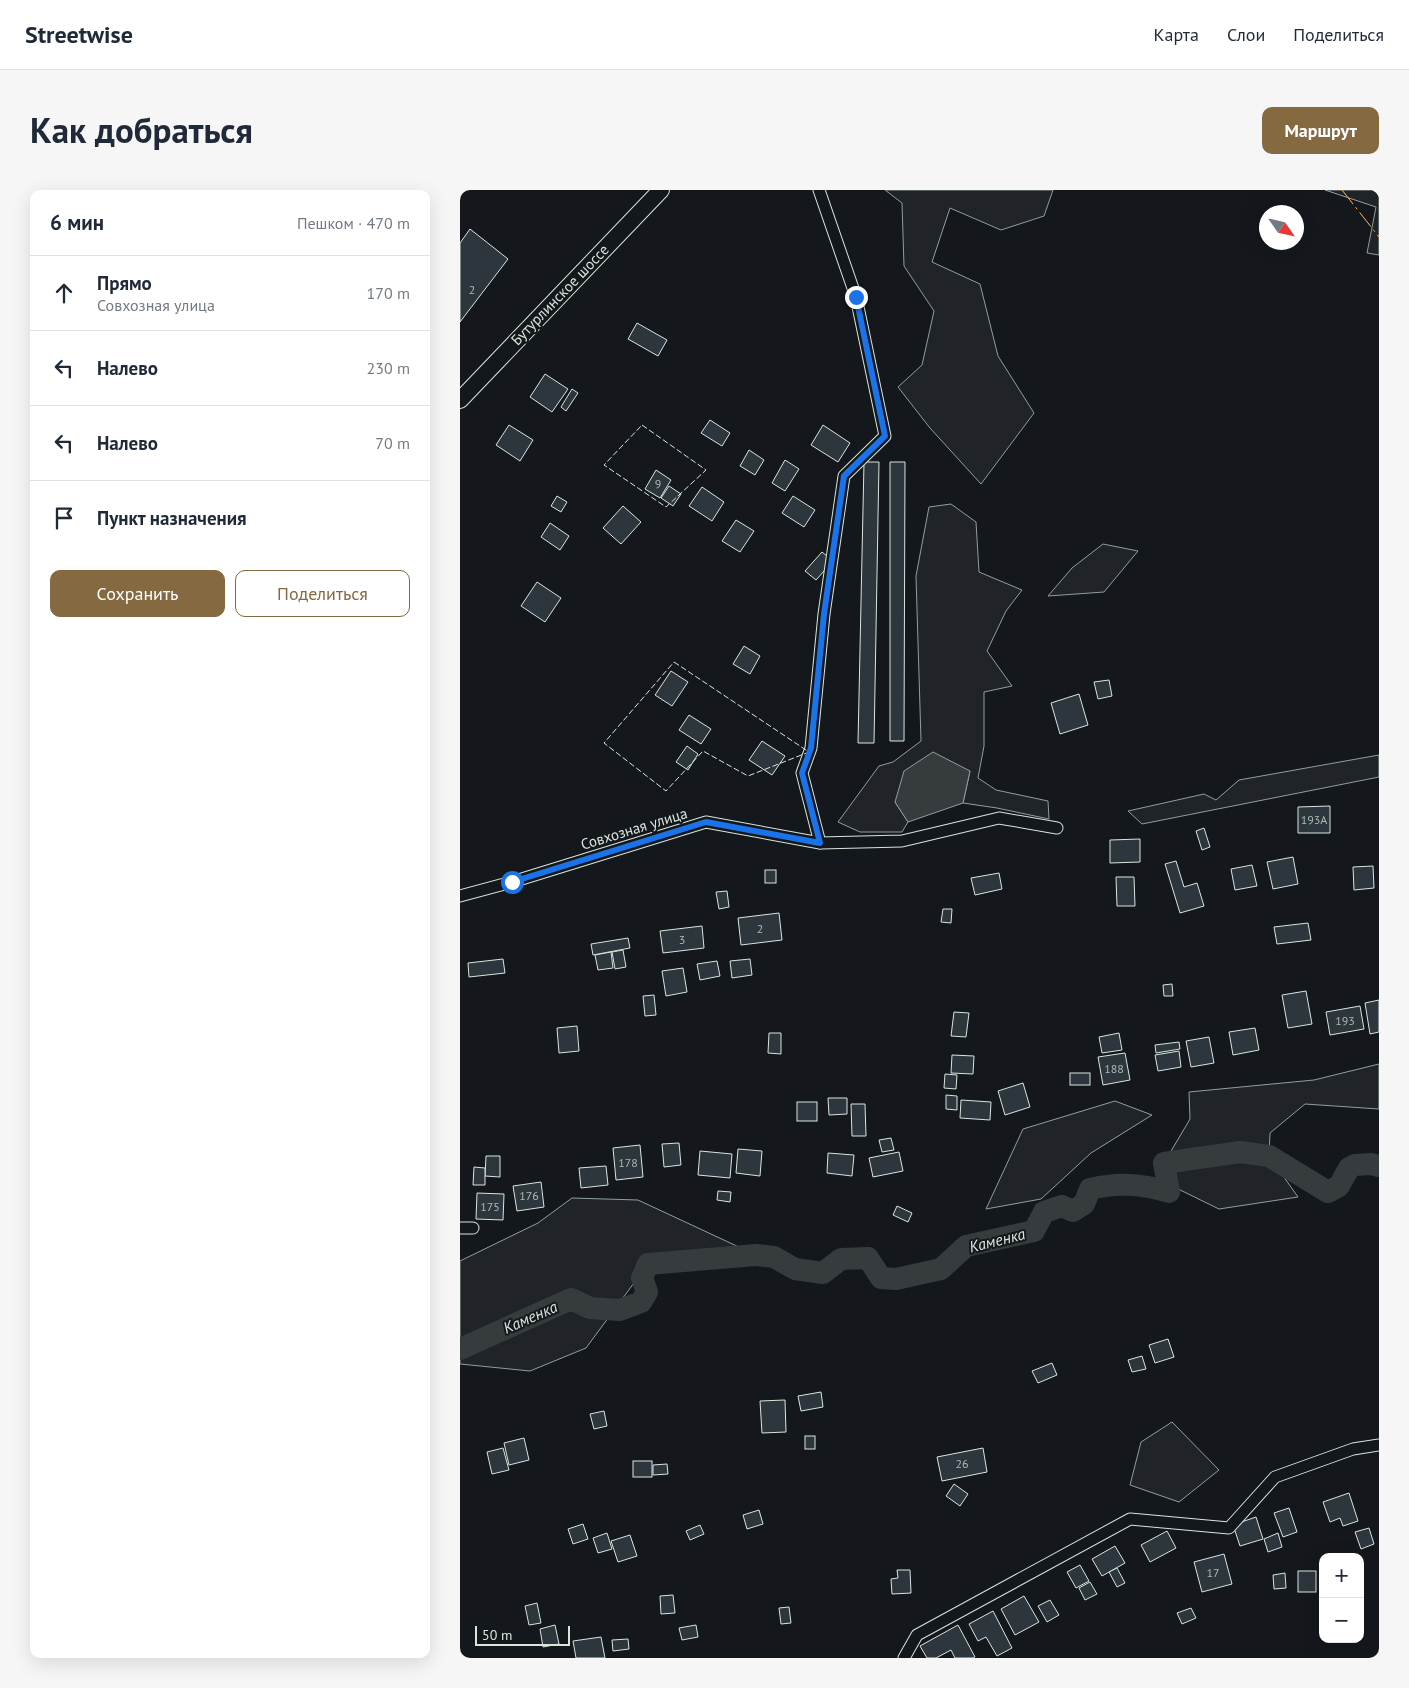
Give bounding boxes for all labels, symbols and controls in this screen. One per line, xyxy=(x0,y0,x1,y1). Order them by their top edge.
text: Streetwise xyxy=(25,19,133,50)
text: Карта xyxy=(1154,23,1199,46)
text: Слои xyxy=(1227,23,1265,46)
text: Поделиться xyxy=(1293,23,1384,46)
text: Как добраться xyxy=(30,107,253,153)
button: Маршрут xyxy=(1262,107,1379,154)
north arrow xyxy=(1259,205,1304,250)
text: 6 мин xyxy=(50,209,104,236)
text: Пешком · 470 m xyxy=(297,213,410,233)
street label: Бутурлинское шоссе xyxy=(507,240,613,349)
text: Прямо xyxy=(97,271,152,295)
icon: ahead xyxy=(50,279,78,307)
house number: 2 xyxy=(469,282,475,297)
text: 170 m xyxy=(367,283,410,303)
route end xyxy=(845,286,868,309)
text: Совхозная улица xyxy=(97,295,215,315)
icon: left xyxy=(50,354,78,382)
text: Налево xyxy=(97,356,158,380)
text: 230 m xyxy=(367,358,410,378)
icon: left xyxy=(50,429,78,457)
text: Налево xyxy=(97,431,158,455)
text: 70 m xyxy=(375,433,410,453)
house number: 9 xyxy=(655,476,661,491)
icon: arrive xyxy=(50,504,78,532)
text: Пункт назначения xyxy=(97,506,247,530)
button: Сохранить xyxy=(50,570,225,617)
button: Поделиться xyxy=(235,570,410,617)
street label: Совхозная улица xyxy=(578,803,689,854)
house number: 193А xyxy=(1301,812,1327,827)
route start xyxy=(501,871,524,894)
house number: 2 xyxy=(757,921,763,936)
house number: 3 xyxy=(679,932,685,947)
house number: 193 xyxy=(1335,1013,1355,1028)
house number: 188 xyxy=(1104,1061,1124,1076)
house number: 178 xyxy=(618,1155,638,1170)
house number: 176 xyxy=(519,1188,539,1203)
house number: 175 xyxy=(480,1199,500,1214)
water label: Каменка xyxy=(967,1223,1027,1257)
water label: Каменка xyxy=(500,1296,560,1338)
house number: 26 xyxy=(955,1456,969,1471)
map controls xyxy=(1319,1553,1364,1643)
button: + xyxy=(1319,1553,1364,1598)
house number: 17 xyxy=(1206,1565,1220,1580)
button: − xyxy=(1319,1598,1364,1643)
scale bar xyxy=(475,1623,570,1646)
text: 50 m xyxy=(482,1626,512,1644)

